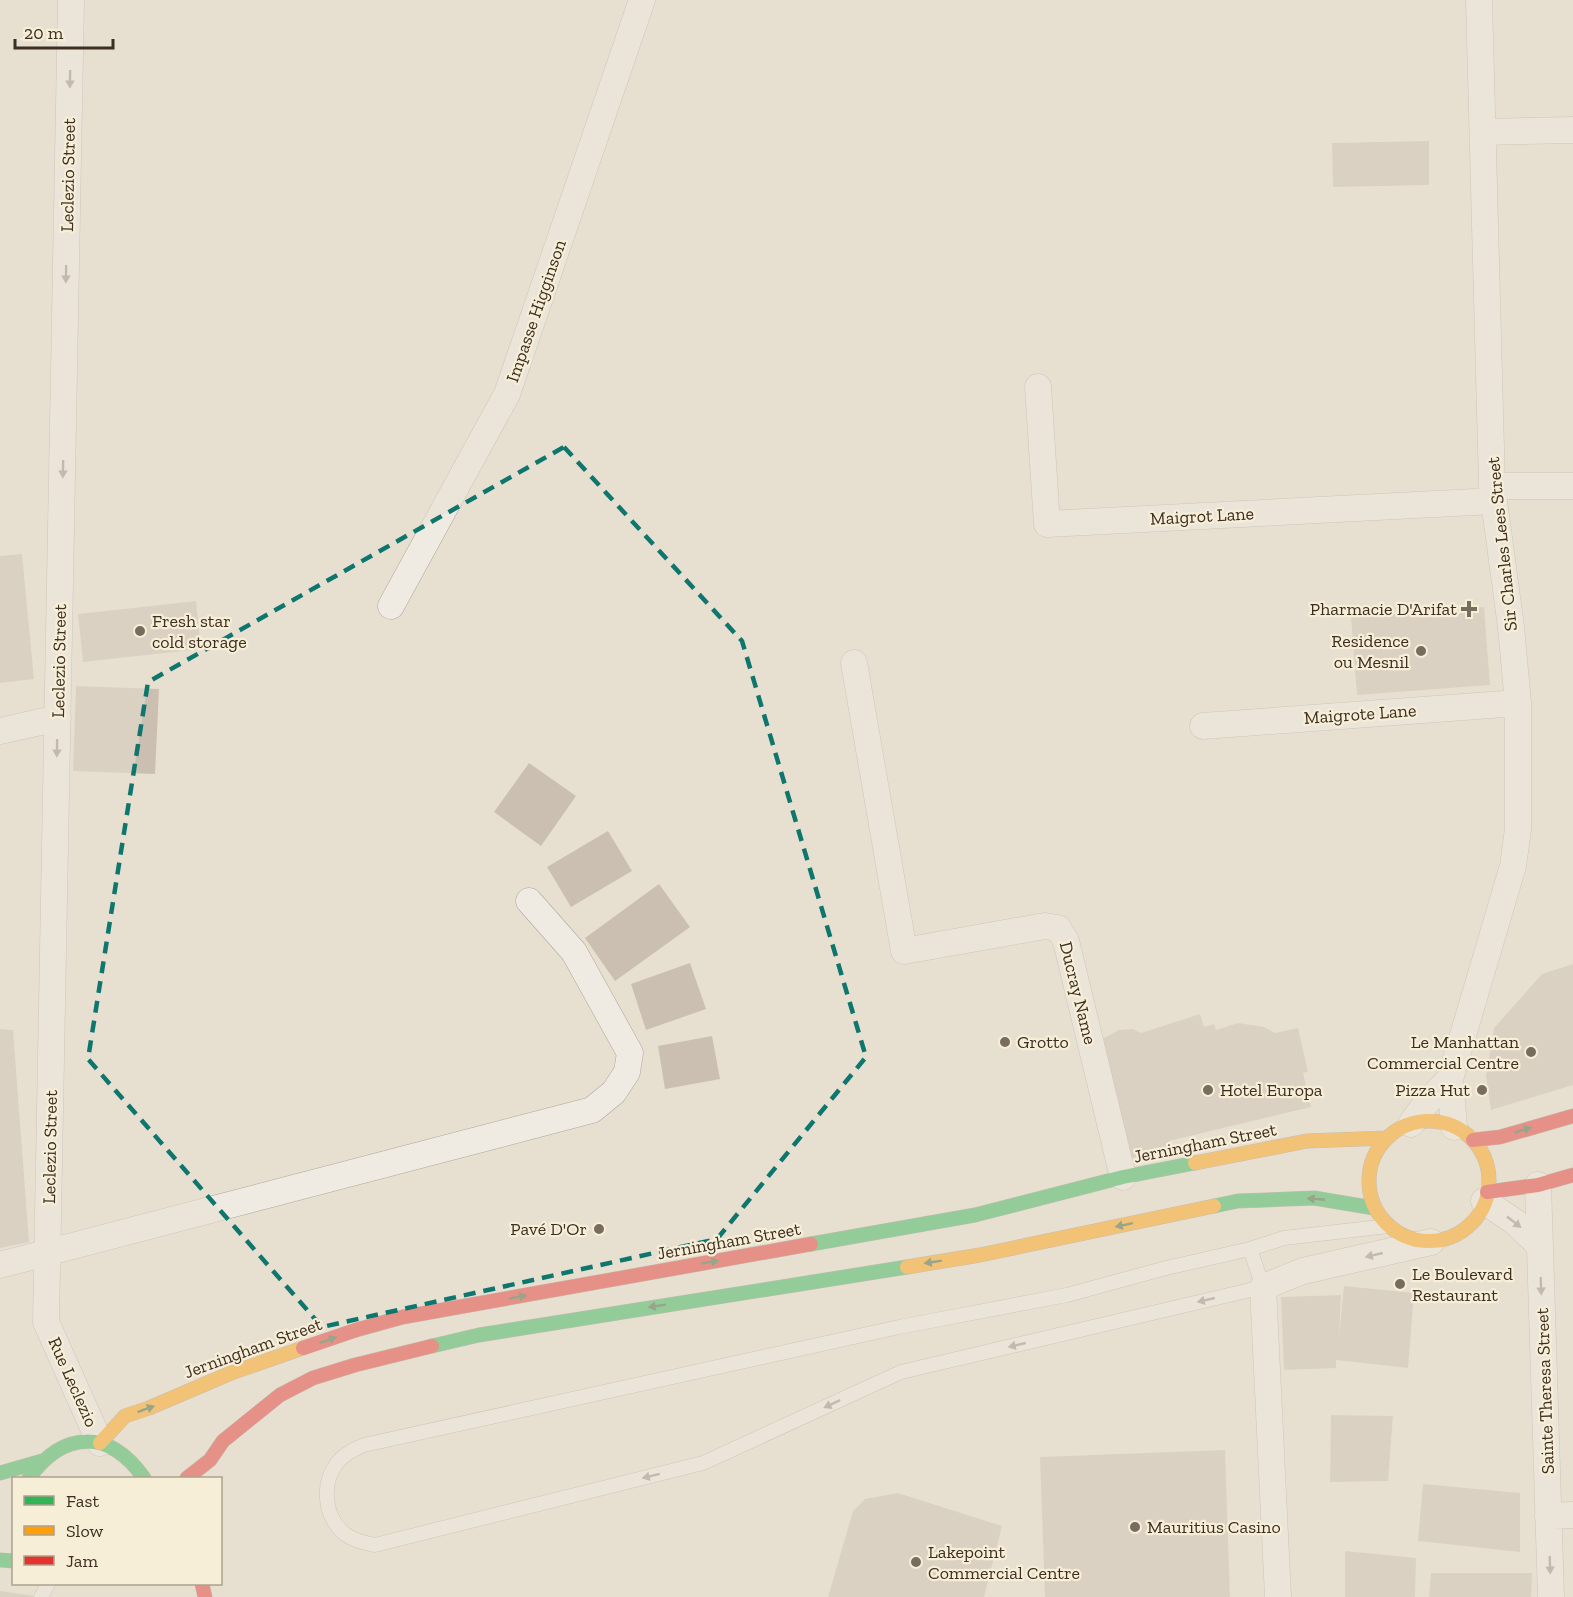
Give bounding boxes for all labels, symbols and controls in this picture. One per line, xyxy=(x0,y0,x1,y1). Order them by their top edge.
scale bar xyxy=(15,12,112,50)
text: 20 m xyxy=(24,22,64,44)
one-way arrow xyxy=(65,70,75,89)
street label: Leclezio Street xyxy=(56,118,80,232)
street label: Impasse Higginson xyxy=(501,236,571,385)
one-way arrow xyxy=(61,265,71,284)
street label: Sir Charles Lees Street xyxy=(1482,455,1522,632)
one-way arrow xyxy=(58,460,67,479)
street label: Maigrot Lane xyxy=(1149,502,1255,530)
place label: Pharmacie D'Arifat xyxy=(1310,598,1457,620)
marker: Pharmacie D'Arifat xyxy=(1462,602,1476,616)
street label: Leclezio Street xyxy=(47,604,71,718)
place label: Fresh star cold storage xyxy=(152,610,247,653)
marker: Fresh star cold storage xyxy=(133,624,147,638)
place label: Residence ou Mesnil xyxy=(1331,630,1409,673)
marker: Residence ou Mesnil xyxy=(1414,644,1428,658)
street label: Maigrote Lane xyxy=(1303,699,1417,729)
one-way arrow xyxy=(53,739,62,758)
street label: Ducray Name xyxy=(1055,939,1101,1047)
place label: Grotto xyxy=(1017,1031,1069,1053)
place label: Le Manhattan Commercial Centre xyxy=(1367,1031,1520,1074)
marker: Grotto xyxy=(998,1035,1012,1049)
marker: Le Manhattan Commercial Centre xyxy=(1524,1045,1538,1059)
place label: Hotel Europa xyxy=(1220,1079,1323,1101)
place label: Pizza Hut xyxy=(1395,1079,1470,1101)
marker: Hotel Europa xyxy=(1201,1083,1215,1097)
marker: Pizza Hut xyxy=(1475,1083,1489,1097)
street label: Leclezio Street xyxy=(38,1090,62,1204)
street label: Jerningham Street xyxy=(1132,1118,1279,1168)
one-way arrow xyxy=(1515,1125,1533,1134)
one-way arrow xyxy=(1307,1194,1326,1204)
one-way arrow xyxy=(1506,1215,1522,1228)
place label: Pavé D'Or xyxy=(510,1218,587,1240)
street label: Jerningham Street xyxy=(656,1218,803,1264)
one-way arrow xyxy=(1114,1221,1133,1230)
marker: Pavé D'Or xyxy=(592,1222,606,1236)
one-way arrow xyxy=(1365,1250,1384,1260)
one-way arrow xyxy=(700,1257,719,1266)
one-way arrow xyxy=(923,1258,942,1267)
place label: Le Boulevard Restaurant xyxy=(1412,1263,1513,1306)
one-way arrow xyxy=(1537,1276,1546,1295)
marker: Le Boulevard Restaurant xyxy=(1393,1277,1407,1291)
one-way arrow xyxy=(508,1292,527,1301)
one-way arrow xyxy=(1197,1296,1216,1306)
one-way arrow xyxy=(648,1302,667,1311)
street label: Sainte Theresa Street xyxy=(1531,1307,1559,1475)
street label: Jerningham Street xyxy=(181,1313,325,1383)
street label: Rue Leclezio xyxy=(43,1334,103,1430)
one-way arrow xyxy=(319,1334,337,1344)
one-way arrow xyxy=(1007,1340,1026,1350)
one-way arrow xyxy=(823,1399,840,1408)
one-way arrow xyxy=(137,1403,155,1413)
one-way arrow xyxy=(642,1471,660,1481)
legend xyxy=(12,1477,222,1585)
text: Fast xyxy=(66,1490,99,1512)
place label: Mauritius Casino xyxy=(1147,1516,1281,1538)
text: Slow xyxy=(66,1520,103,1542)
marker: Mauritius Casino xyxy=(1128,1520,1142,1534)
place label: Lakepoint Commercial Centre xyxy=(928,1541,1080,1584)
text: Jam xyxy=(66,1550,98,1572)
marker: Lakepoint Commercial Centre xyxy=(909,1555,923,1569)
one-way arrow xyxy=(1545,1555,1555,1574)

